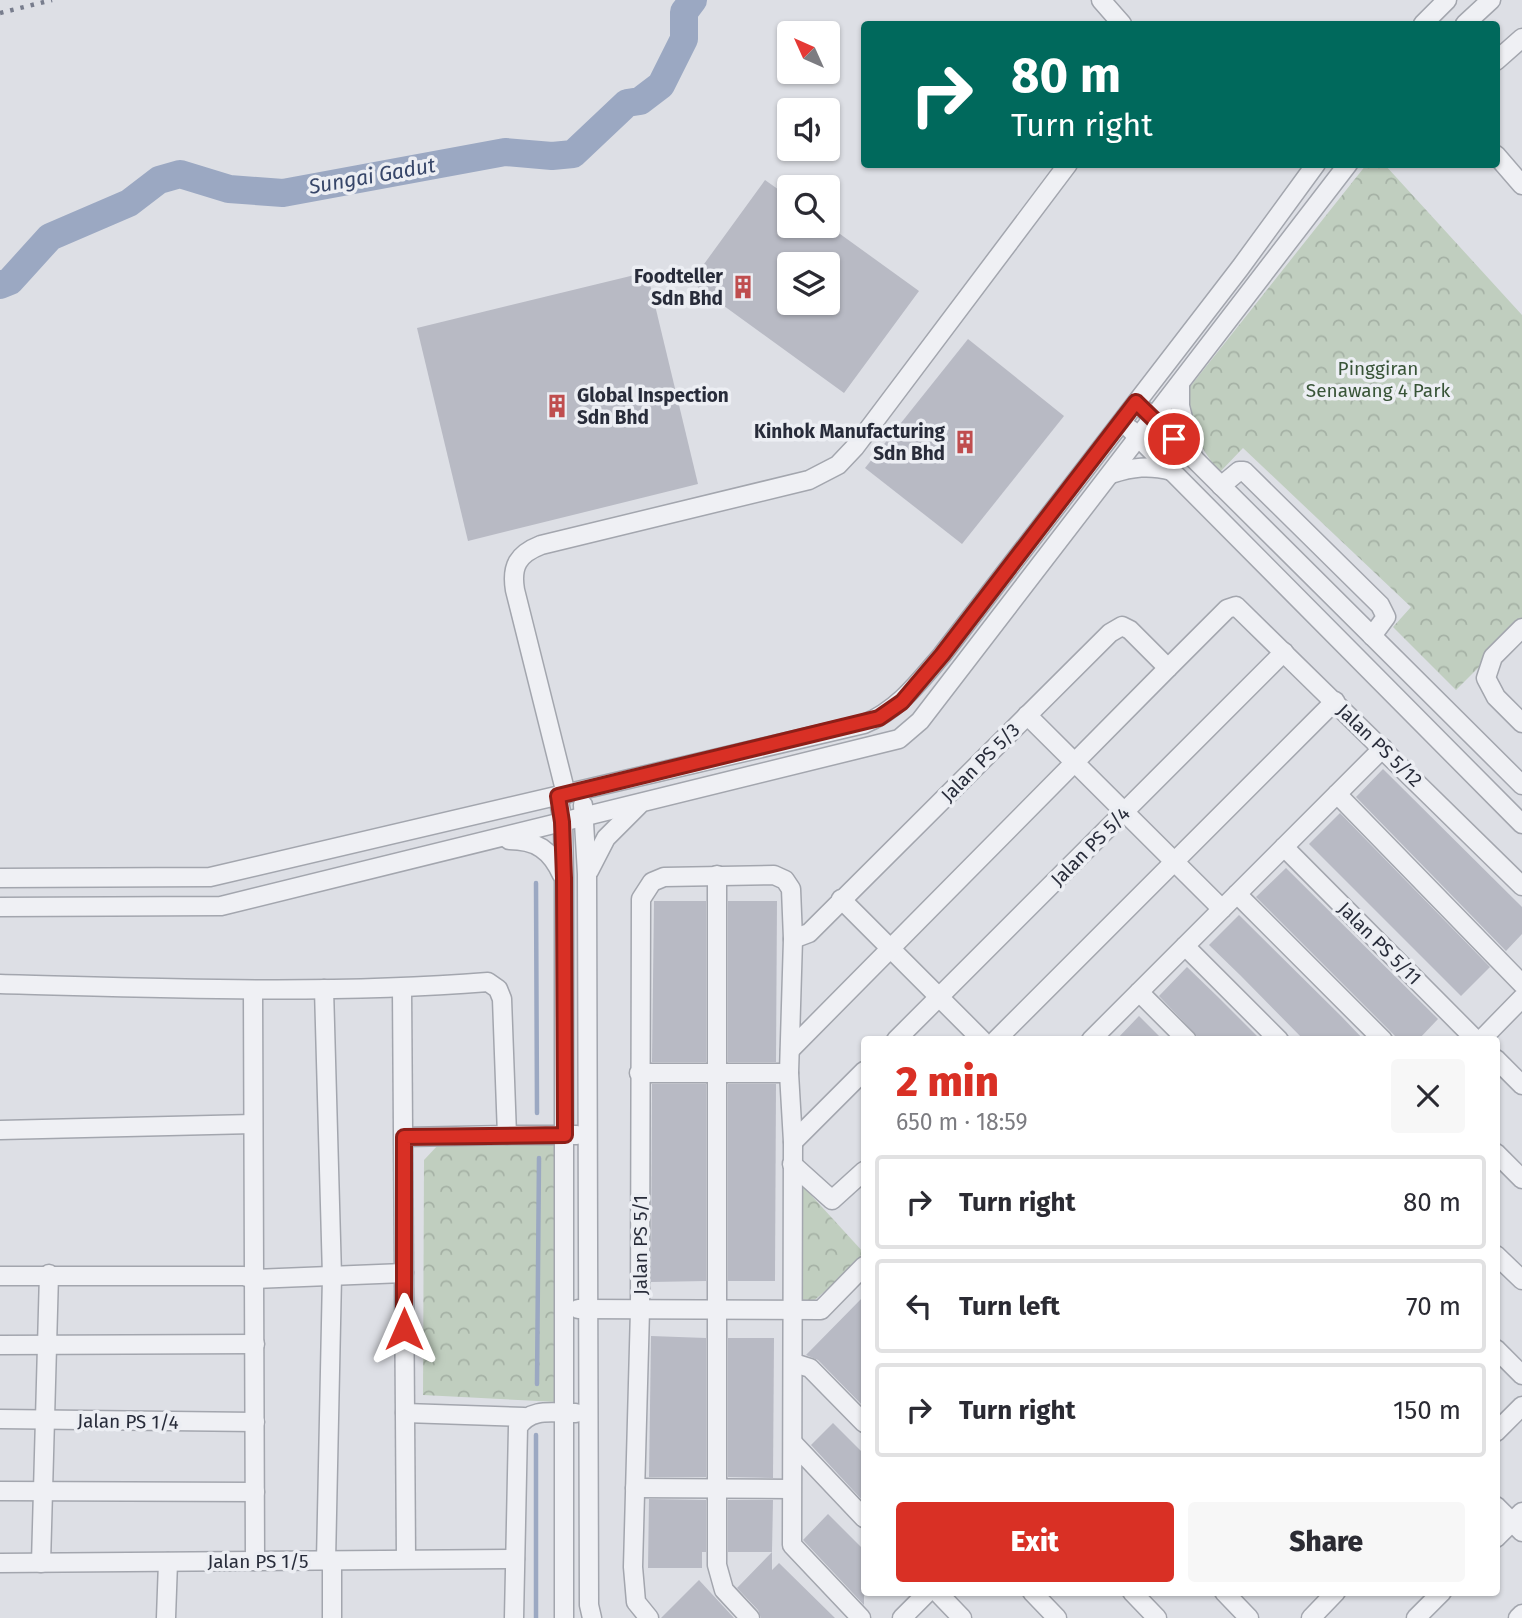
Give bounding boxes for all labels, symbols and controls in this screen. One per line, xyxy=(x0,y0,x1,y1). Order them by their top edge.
north arrow xyxy=(777,21,840,84)
map controls xyxy=(777,21,840,315)
text: 80 m xyxy=(1011,46,1121,105)
icon: right xyxy=(896,49,987,140)
button: sound xyxy=(777,98,840,161)
text: Turn right xyxy=(1011,106,1153,144)
water label: Sungai Gadut xyxy=(306,152,438,200)
button: search xyxy=(777,175,840,238)
button: layers xyxy=(777,252,840,315)
place label: Foodteller Sdn Bhd xyxy=(634,265,723,310)
building icon: Foodteller Sdn Bhd xyxy=(729,273,757,301)
park label: Pinggiran Senawang 4 Park xyxy=(1306,357,1450,402)
place label: Global Inspection Sdn Bhd xyxy=(577,384,729,429)
building icon: Global Inspection Sdn Bhd xyxy=(543,392,571,420)
pin xyxy=(1144,409,1204,469)
place label: Kinhok Manufacturing Sdn Bhd xyxy=(754,420,946,465)
icon: arrive xyxy=(1155,420,1193,458)
building icon: Kinhok Manufacturing Sdn Bhd xyxy=(951,428,979,456)
street label: Jalan PS 5/12 xyxy=(1332,699,1427,792)
street label: Jalan PS 5/3 xyxy=(936,718,1025,807)
street label: Jalan PS 5/4 xyxy=(1046,802,1135,891)
street label: Jalan PS 5/11 xyxy=(1333,897,1426,990)
text: 2 min xyxy=(896,1057,999,1107)
button: close xyxy=(1391,1059,1465,1133)
text: 650 m · 18:59 xyxy=(896,1108,1028,1136)
icon: right xyxy=(900,1183,938,1221)
text: Turn right xyxy=(959,1187,1076,1218)
text: 80 m xyxy=(1403,1187,1461,1218)
street label: Jalan PS 5/1 xyxy=(629,1195,652,1295)
icon: left xyxy=(900,1287,938,1325)
text: Turn left xyxy=(959,1291,1060,1322)
text: 70 m xyxy=(1406,1291,1461,1322)
position arrow xyxy=(367,1292,441,1366)
icon: right xyxy=(900,1391,938,1429)
text: Turn right xyxy=(959,1395,1076,1426)
text: 150 m xyxy=(1393,1395,1461,1426)
street label: Jalan PS 1/4 xyxy=(77,1409,179,1434)
button: Exit xyxy=(896,1502,1174,1582)
button: Share xyxy=(1188,1502,1465,1582)
street label: Jalan PS 1/5 xyxy=(207,1550,309,1573)

